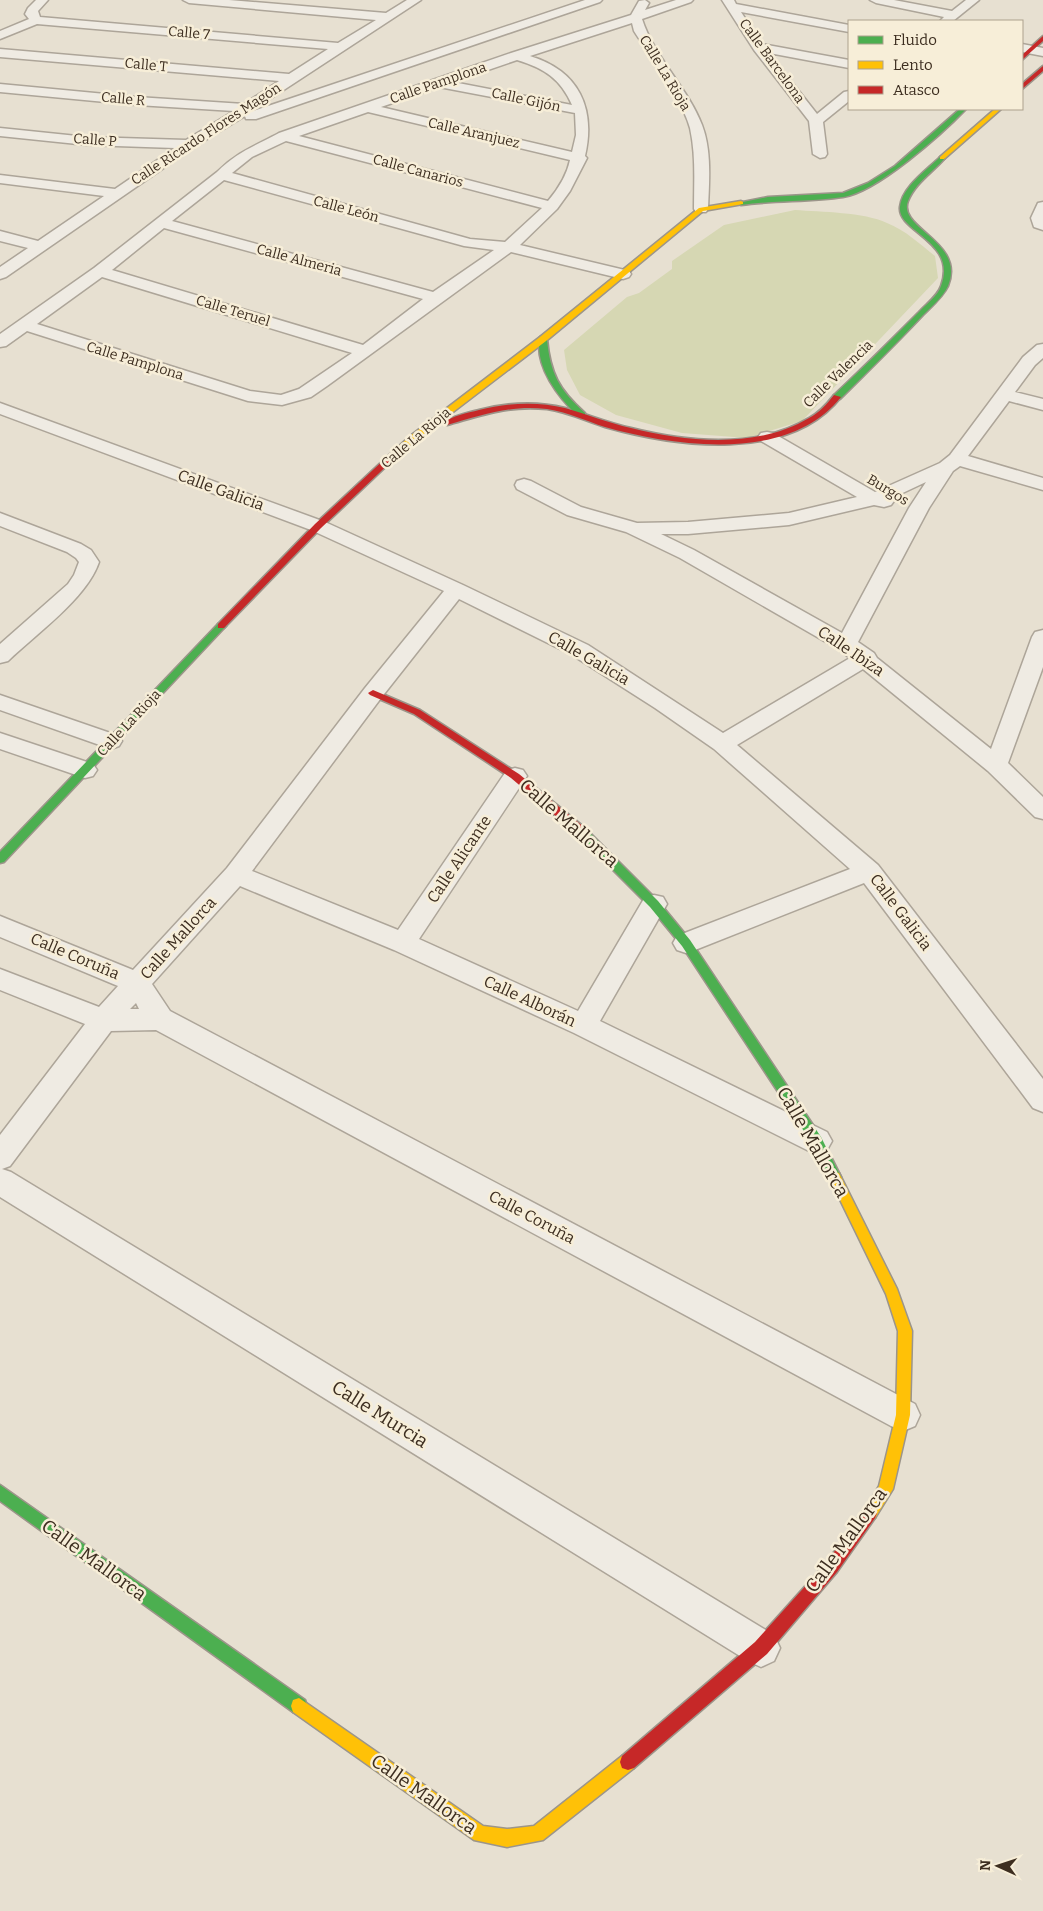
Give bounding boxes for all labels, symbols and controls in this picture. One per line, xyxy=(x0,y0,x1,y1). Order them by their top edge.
street label: Calle Barcelona xyxy=(736,15,809,107)
legend xyxy=(848,20,1023,110)
street label: Calle 7 xyxy=(167,23,211,43)
text: Fluido xyxy=(893,31,937,49)
street label: Calle La Rioja xyxy=(636,32,695,114)
street label: Calle T xyxy=(124,55,168,75)
text: Lento xyxy=(893,56,933,74)
street label: Calle Pamplona xyxy=(388,58,489,107)
street label: Calle Ricardo Flores Magón xyxy=(128,79,284,189)
text: Atasco xyxy=(893,81,940,99)
street label: Calle Gijón xyxy=(490,84,562,116)
street label: Calle R xyxy=(100,89,146,109)
street label: Calle Aranjuez xyxy=(426,114,522,152)
street label: Calle P xyxy=(73,130,117,150)
street label: Calle Canarios xyxy=(371,151,465,191)
street label: Calle León xyxy=(311,192,381,226)
street label: Calle Almeria xyxy=(255,240,344,280)
street label: Calle Teruel xyxy=(194,292,272,330)
street label: Calle Valencia xyxy=(800,336,877,411)
street label: Calle Pamplona xyxy=(84,338,186,384)
street label: Calle La Rioja xyxy=(378,404,455,472)
street label: Calle Galicia xyxy=(175,466,267,515)
street label: Burgos xyxy=(864,471,912,509)
street label: Calle Ibiza xyxy=(814,622,888,680)
street label: Calle Galicia xyxy=(545,627,633,689)
street label: Calle La Rioja xyxy=(94,686,165,760)
street label: Calle Mallorca xyxy=(515,774,624,873)
street label: Calle Alicante xyxy=(423,812,495,906)
street label: Calle Galicia xyxy=(866,870,936,954)
street label: Calle Mallorca xyxy=(136,893,220,983)
street label: Calle Coruña xyxy=(28,929,123,983)
street label: Calle Alborán xyxy=(481,971,579,1031)
street label: Calle Mallorca xyxy=(772,1083,854,1202)
street label: Calle Coruña xyxy=(486,1186,579,1248)
street label: Calle Murcia xyxy=(328,1375,433,1453)
street label: Calle Mallorca xyxy=(800,1483,892,1597)
street label: Calle Mallorca xyxy=(37,1514,151,1606)
street label: Calle Mallorca xyxy=(367,1749,482,1839)
north arrow xyxy=(973,1841,1023,1891)
text: N xyxy=(977,1859,994,1871)

